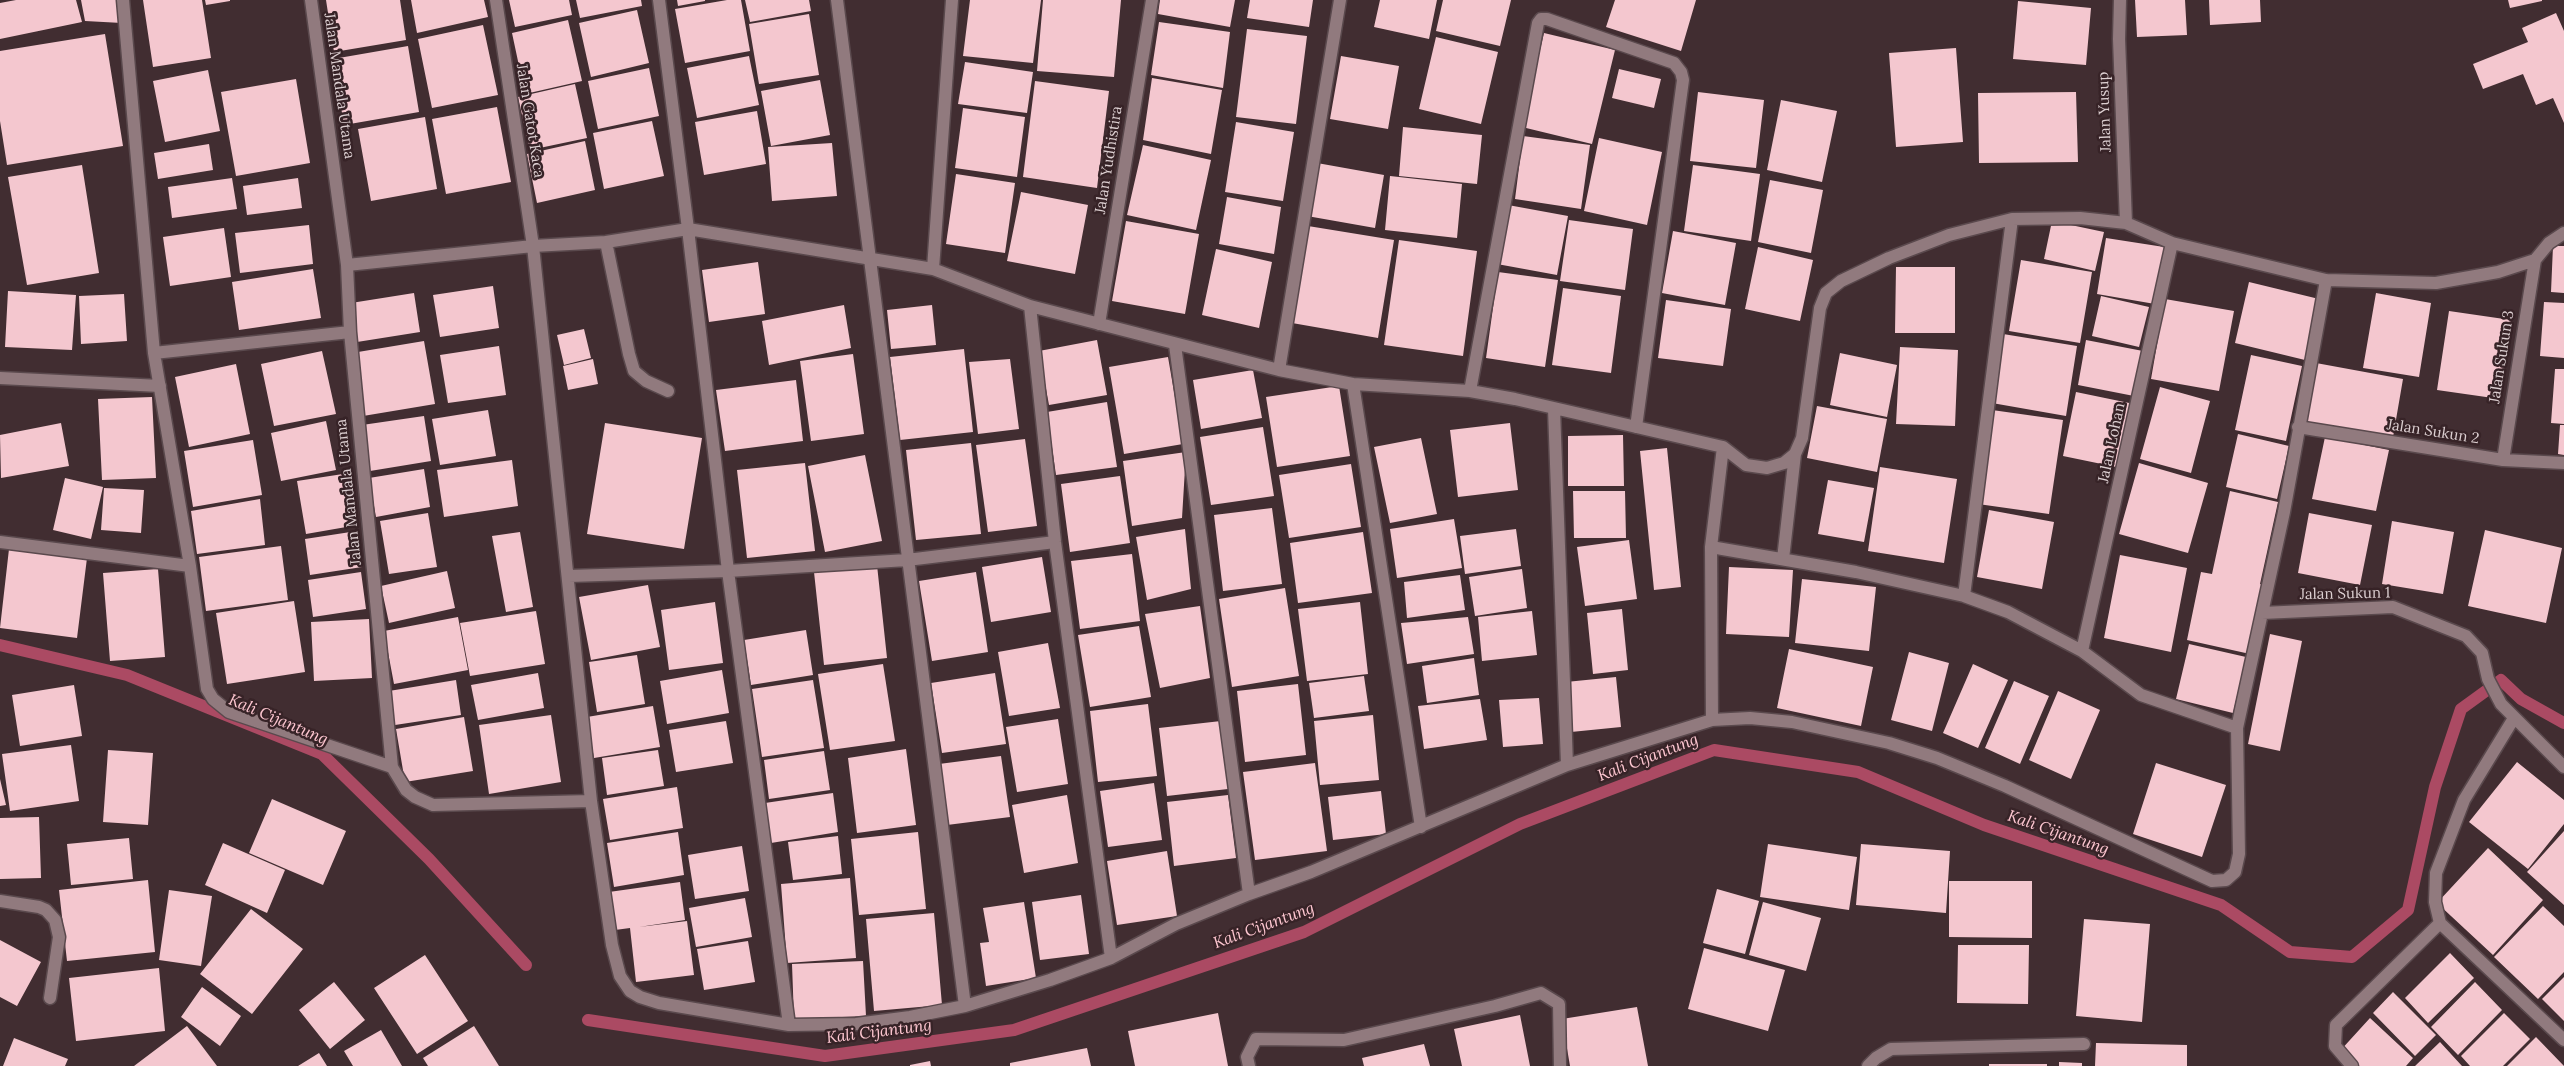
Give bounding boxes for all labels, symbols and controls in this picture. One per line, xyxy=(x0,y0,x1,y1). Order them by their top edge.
street label: Jalan Mandala Utama xyxy=(320,12,358,160)
street label: Jalan Gatot Kaca xyxy=(512,63,548,179)
street label: Jalan Yusup xyxy=(2095,71,2115,153)
street label: Jalan Yudhistira xyxy=(1092,105,1126,215)
street label: Jalan Sukun 3 xyxy=(2486,309,2518,405)
street label: Jalan Lohan xyxy=(2095,401,2129,485)
street label: Jalan Sukun 2 xyxy=(2385,416,2481,448)
street label: Jalan Mandala Utama xyxy=(332,418,366,566)
street label: Jalan Sukun 1 xyxy=(2299,584,2391,604)
water label: Kali Cijantung xyxy=(225,690,331,750)
water label: Kali Cijantung xyxy=(1595,730,1701,786)
water label: Kali Cijantung xyxy=(2005,807,2111,859)
water label: Kali Cijantung xyxy=(1211,899,1317,953)
water label: Kali Cijantung xyxy=(825,1016,933,1048)

